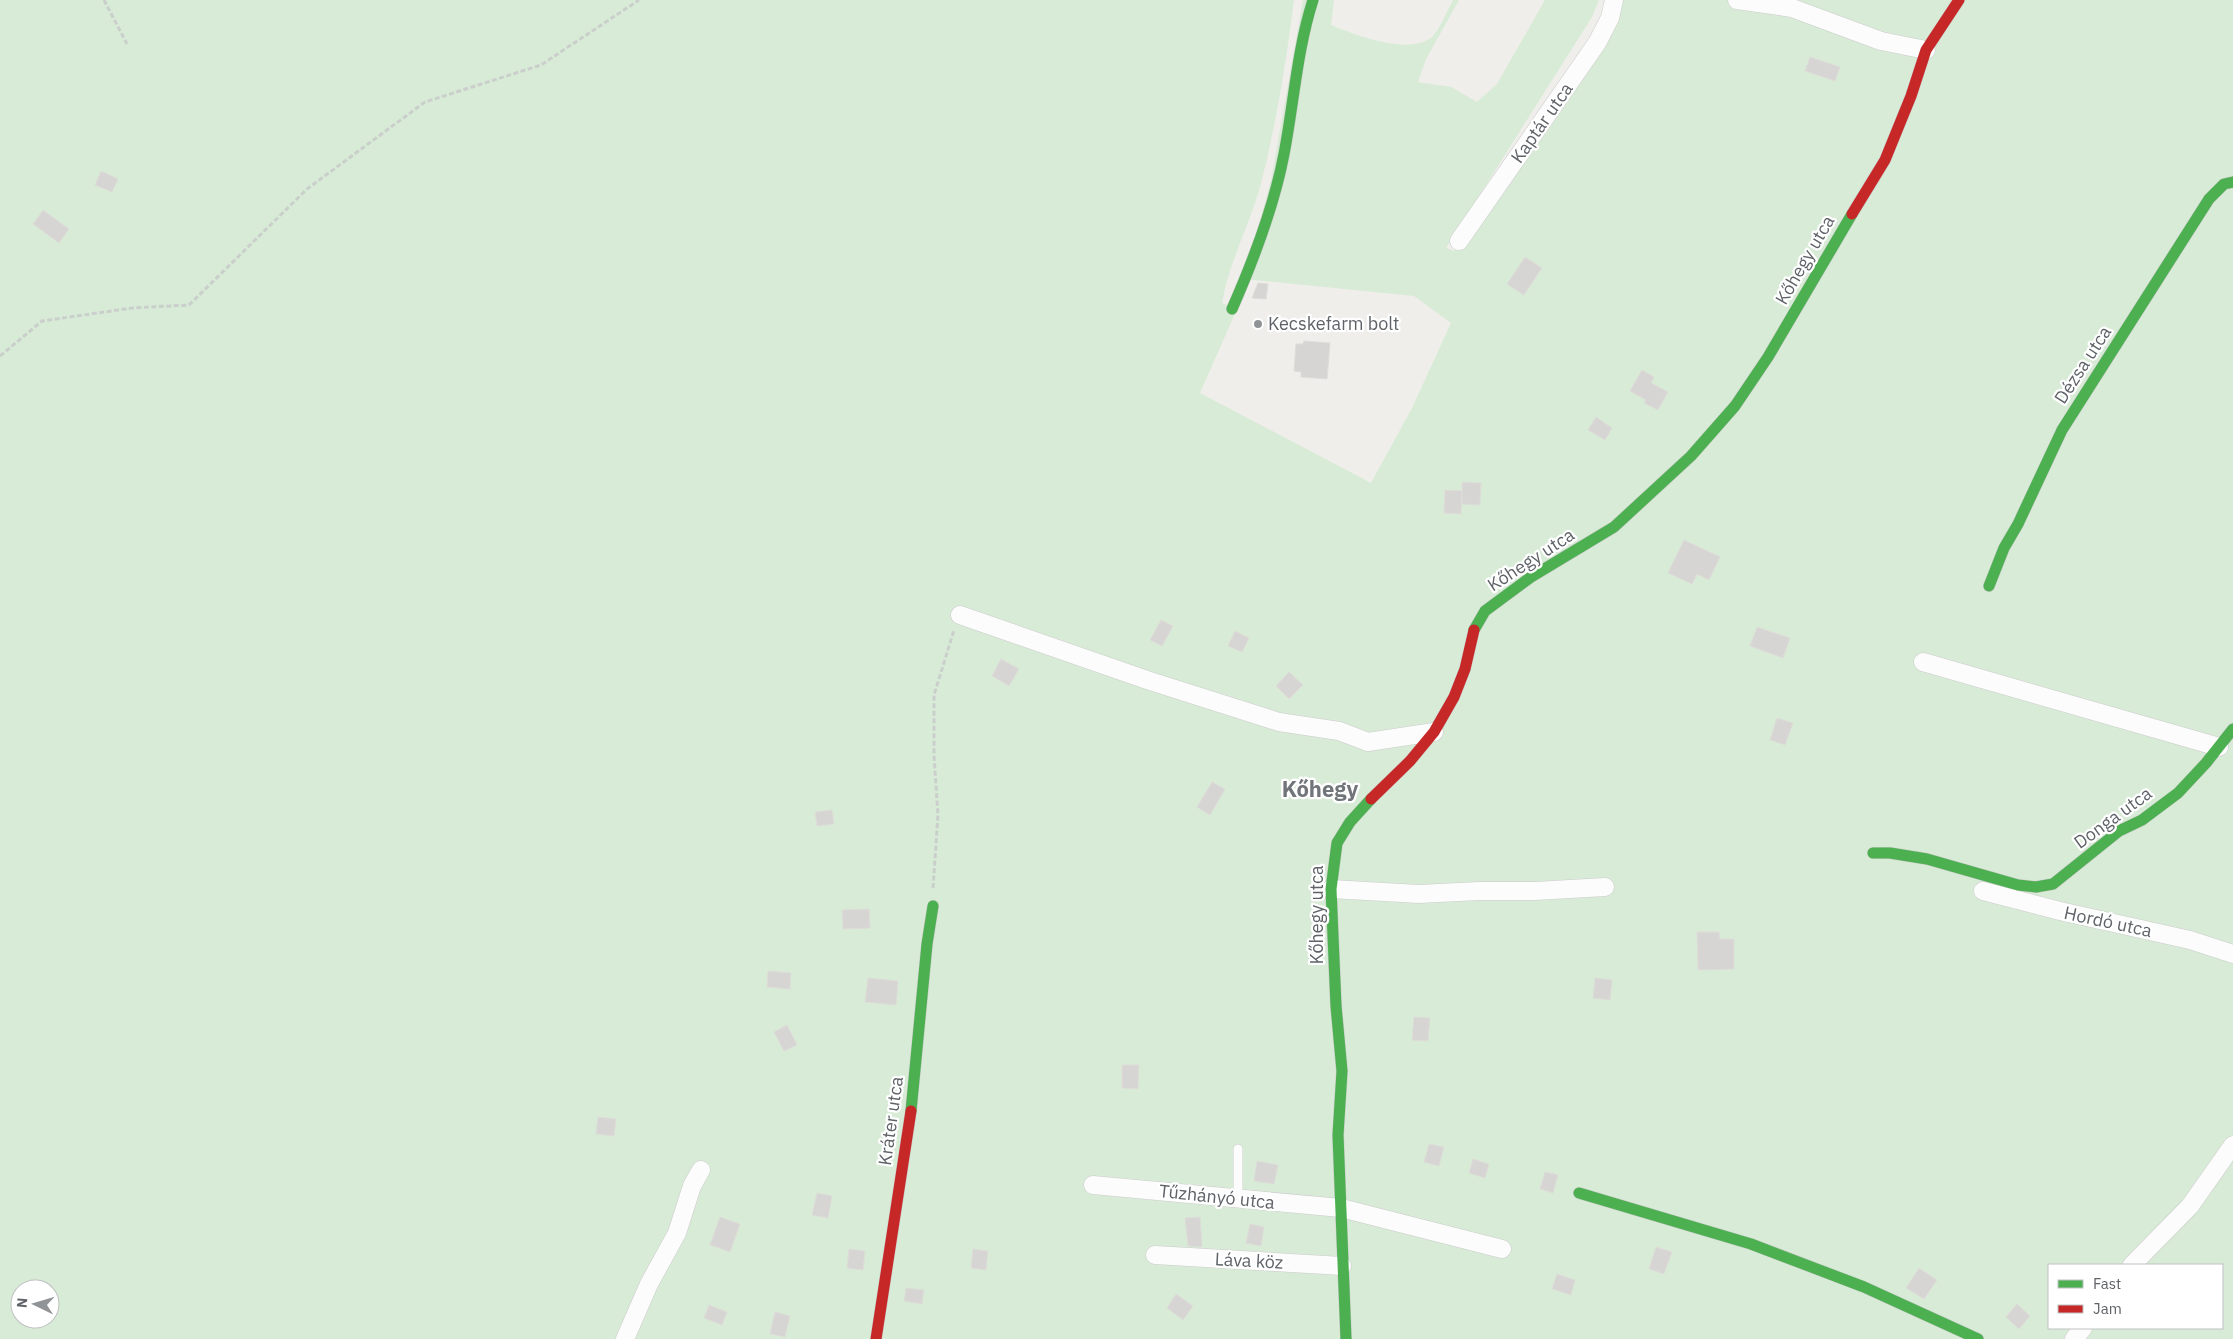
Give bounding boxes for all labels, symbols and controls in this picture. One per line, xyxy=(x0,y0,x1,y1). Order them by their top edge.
street label: Kaptár utca xyxy=(1505,78,1578,167)
street label: Kőhegy utca xyxy=(1770,211,1839,308)
place label: Kecskefarm bolt xyxy=(1268,312,1399,335)
marker: Kecskefarm bolt xyxy=(1252,318,1264,330)
street label: Dézsa utca xyxy=(2049,321,2116,408)
street label: Kőhegy utca xyxy=(1483,523,1579,596)
district label: Kőhegy xyxy=(1282,774,1359,803)
street label: Donga utca xyxy=(2069,781,2157,854)
street label: Kőhegy utca xyxy=(1305,865,1328,965)
street label: Hordó utca xyxy=(2062,901,2154,942)
street label: Kráter utca xyxy=(873,1075,908,1167)
street label: Tűzhányó utca xyxy=(1158,1179,1276,1214)
street label: Láva köz xyxy=(1214,1247,1284,1274)
legend xyxy=(2048,1264,2223,1329)
text: Fast xyxy=(2093,1274,2121,1293)
north arrow xyxy=(10,1279,60,1329)
text: N xyxy=(13,1297,31,1309)
text: Jam xyxy=(2093,1299,2122,1318)

